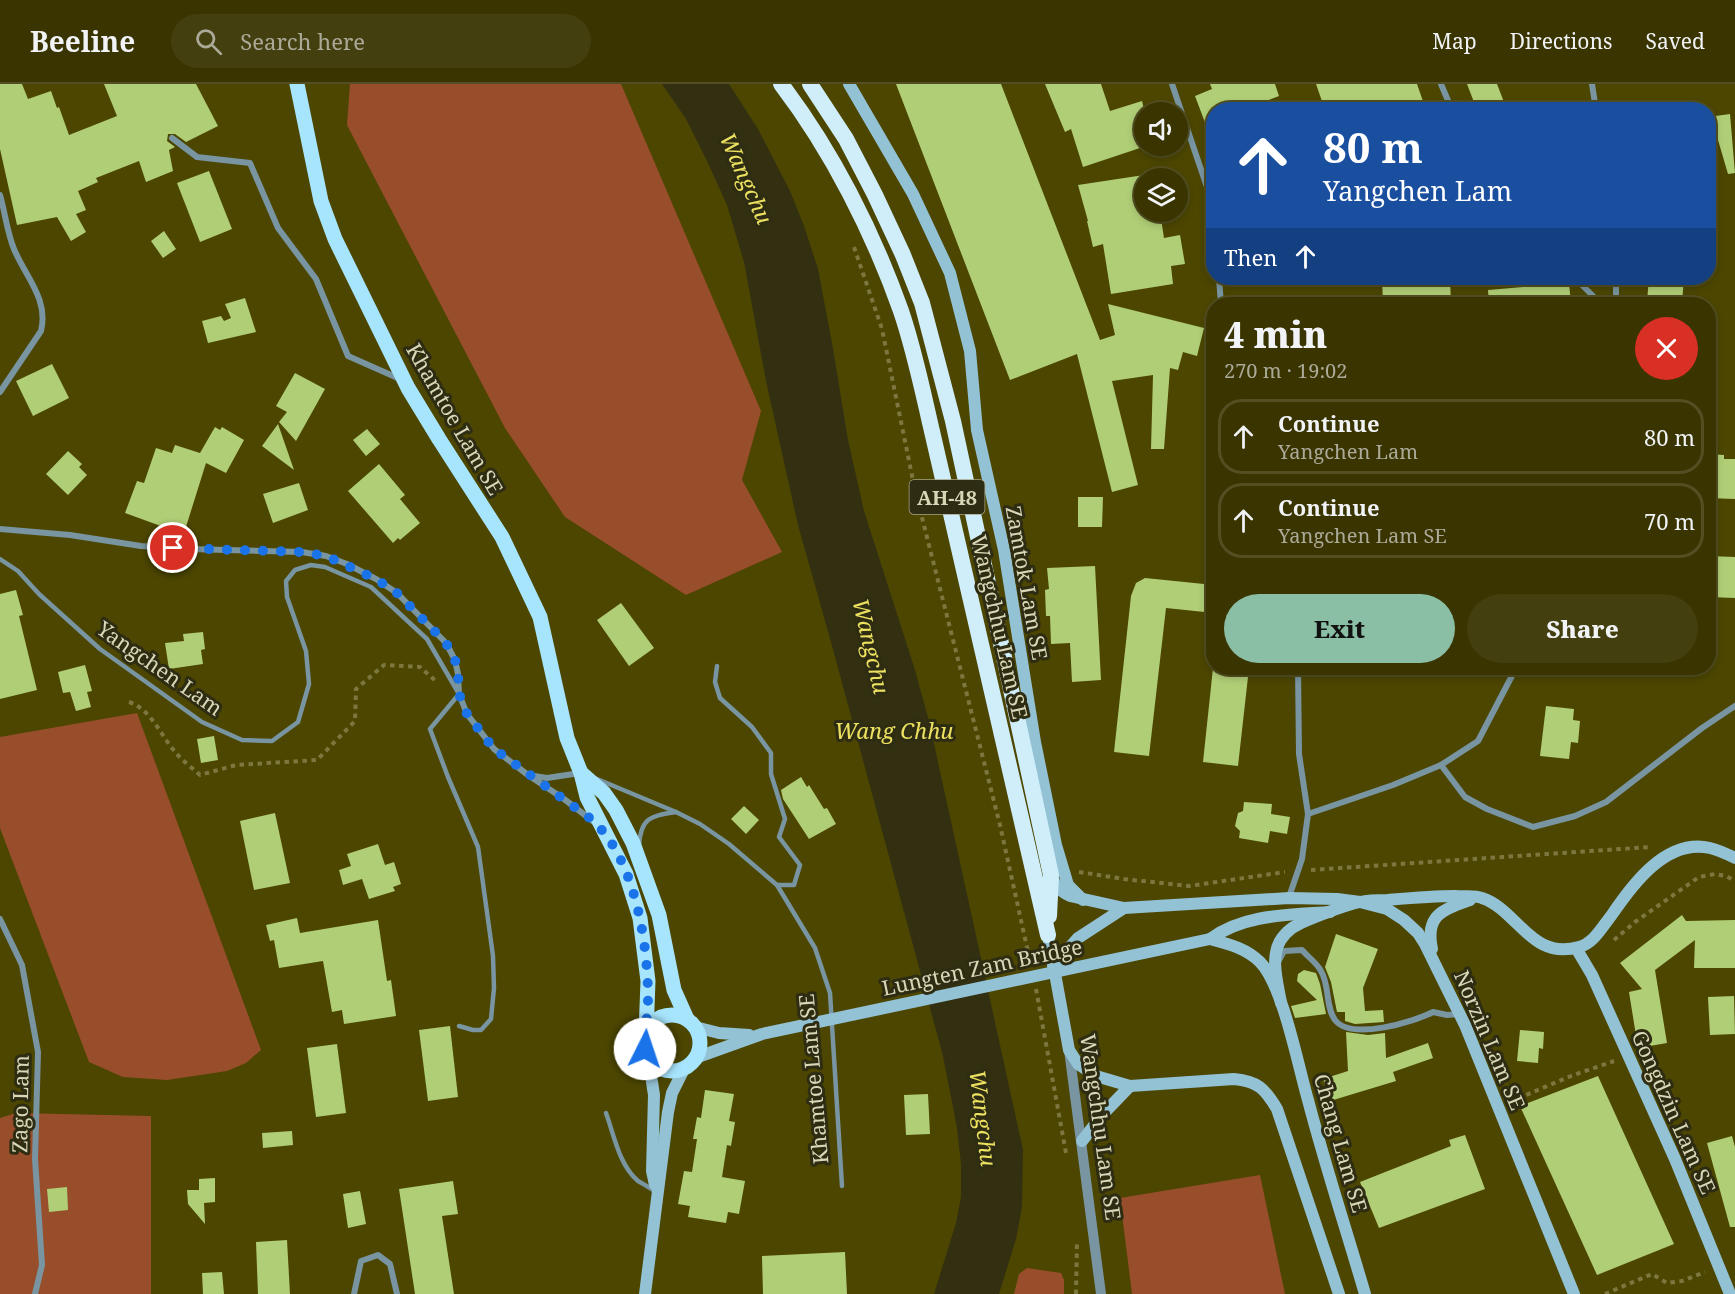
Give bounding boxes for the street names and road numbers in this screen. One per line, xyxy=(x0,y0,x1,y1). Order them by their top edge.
street label: Khamtoe Lam SE xyxy=(400,338,510,500)
road number: AH-48 xyxy=(910,480,984,514)
street label: Zamtok Lam SE xyxy=(1000,504,1054,662)
street label: Wangchhu Lam SE xyxy=(965,532,1035,722)
street label: Yangchen Lam xyxy=(91,614,228,722)
street label: Lungten Zam Bridge xyxy=(879,932,1085,1002)
street label: Norzin Lam SE xyxy=(1448,966,1532,1114)
street label: Khamtoe Lam SE xyxy=(792,993,834,1165)
street label: Gongdzin Lam SE xyxy=(1625,1026,1723,1198)
street label: Wangchhu Lam SE xyxy=(1074,1032,1128,1222)
street label: Zago Lam xyxy=(5,1055,35,1153)
street label: Chang Lam SE xyxy=(1308,1070,1374,1216)

